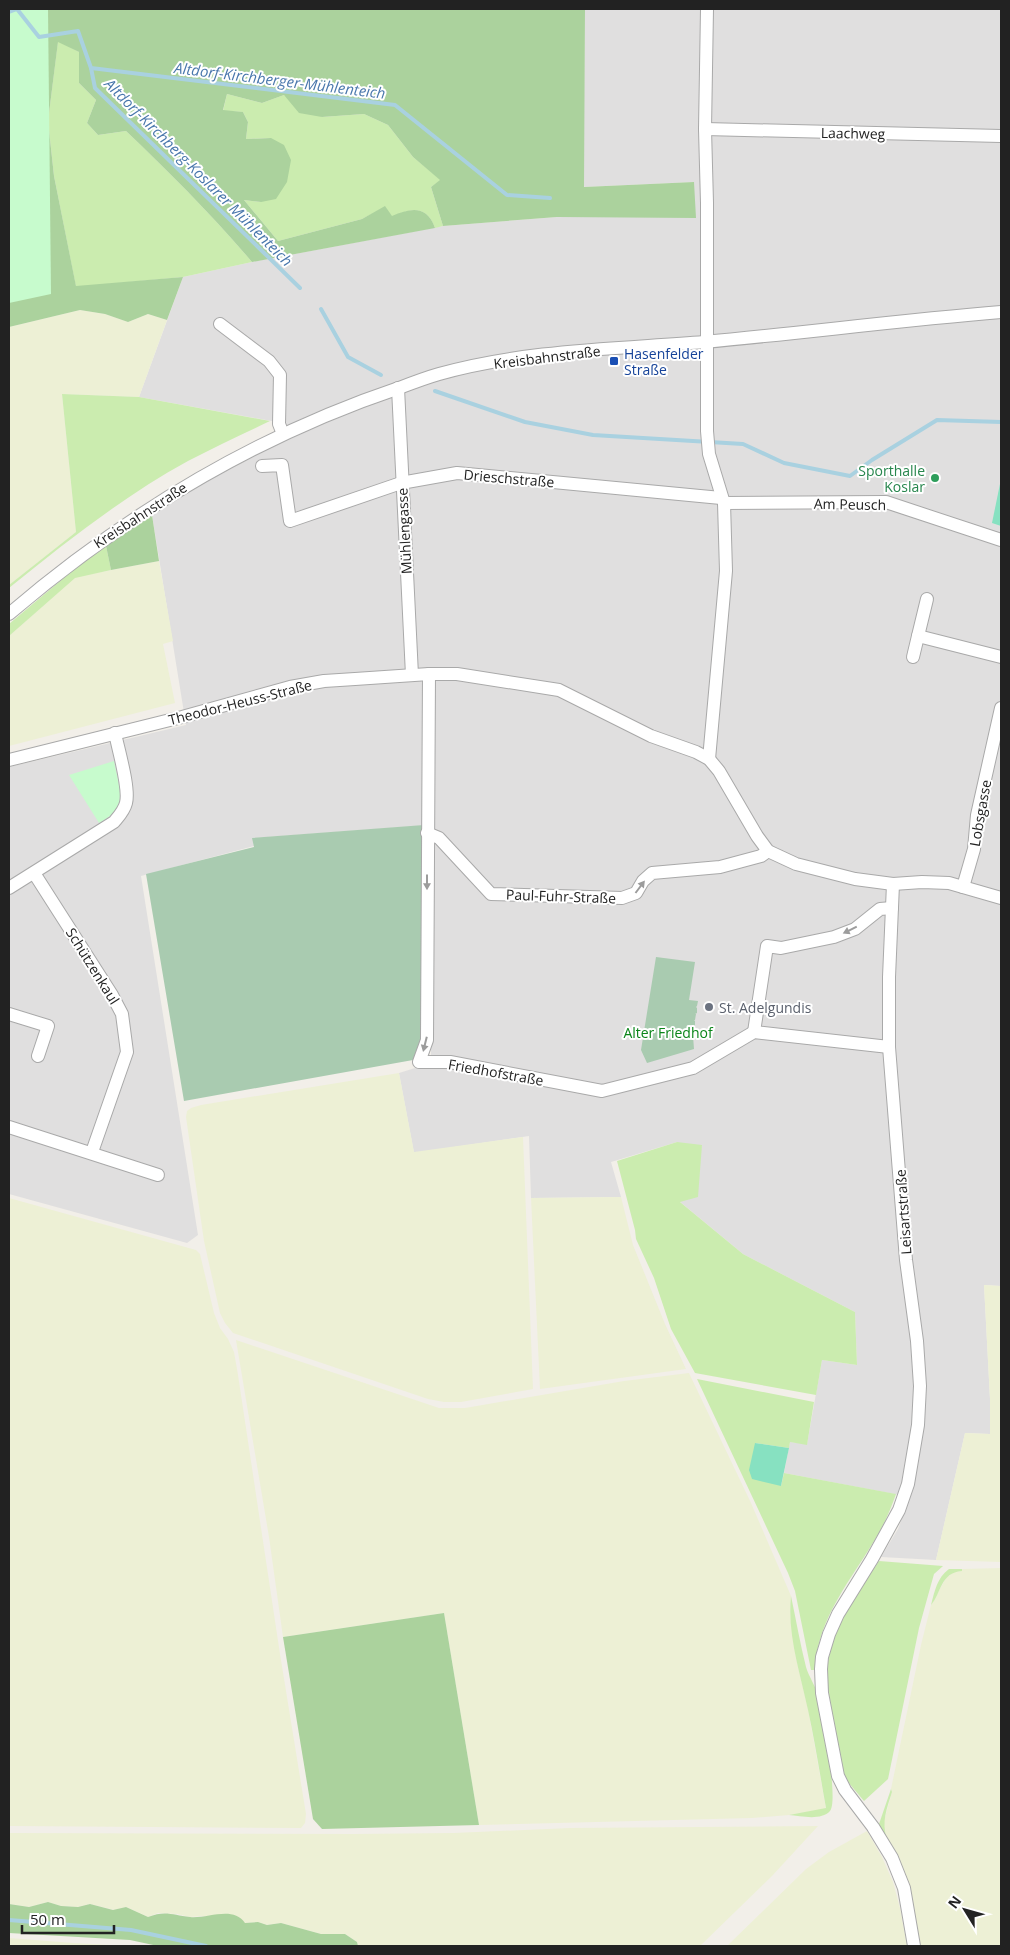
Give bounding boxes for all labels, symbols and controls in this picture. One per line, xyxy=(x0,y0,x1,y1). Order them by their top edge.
water label: Altdorf-Kirchberger-Mühlenteich xyxy=(172,57,387,103)
water label: Altdorf-Kirchberg-Koslarer Mühlenteich xyxy=(100,73,297,270)
street label: Laachweg xyxy=(821,123,886,143)
street label: Kreisbahnstraße xyxy=(492,341,602,373)
place label: Hasenfelder Straße xyxy=(624,344,704,379)
marker: Hasenfelder Straße xyxy=(608,355,620,367)
place label: Sporthalle Koslar xyxy=(858,461,925,496)
street label: Drieschstraße xyxy=(463,465,555,491)
marker: Sporthalle Koslar xyxy=(929,472,941,484)
street label: Kreisbahnstraße xyxy=(90,478,190,552)
street label: Mühlengasse xyxy=(392,487,416,575)
street label: Am Peusch xyxy=(814,494,886,514)
street label: Theodor-Heuss-Straße xyxy=(166,675,314,729)
street label: Lobsgasse xyxy=(965,778,995,848)
one-way arrow xyxy=(423,874,431,890)
one-way arrow xyxy=(635,880,645,893)
street label: Paul-Fuhr-Straße xyxy=(506,885,617,907)
street label: Schützenkaul xyxy=(62,924,124,1008)
one-way arrow xyxy=(843,926,857,934)
place label: St. Adelgundis xyxy=(719,998,812,1017)
marker: St. Adelgundis xyxy=(703,1001,715,1013)
park label: Alter Friedhof xyxy=(623,1023,714,1042)
one-way arrow xyxy=(421,1036,429,1051)
street label: Friedhofstraße xyxy=(447,1054,545,1090)
street label: Leisartstraße xyxy=(891,1169,915,1255)
north arrow xyxy=(940,1885,990,1935)
text: N xyxy=(943,1892,965,1912)
scale bar xyxy=(22,1902,115,1934)
text: 50 m xyxy=(30,1909,65,1929)

